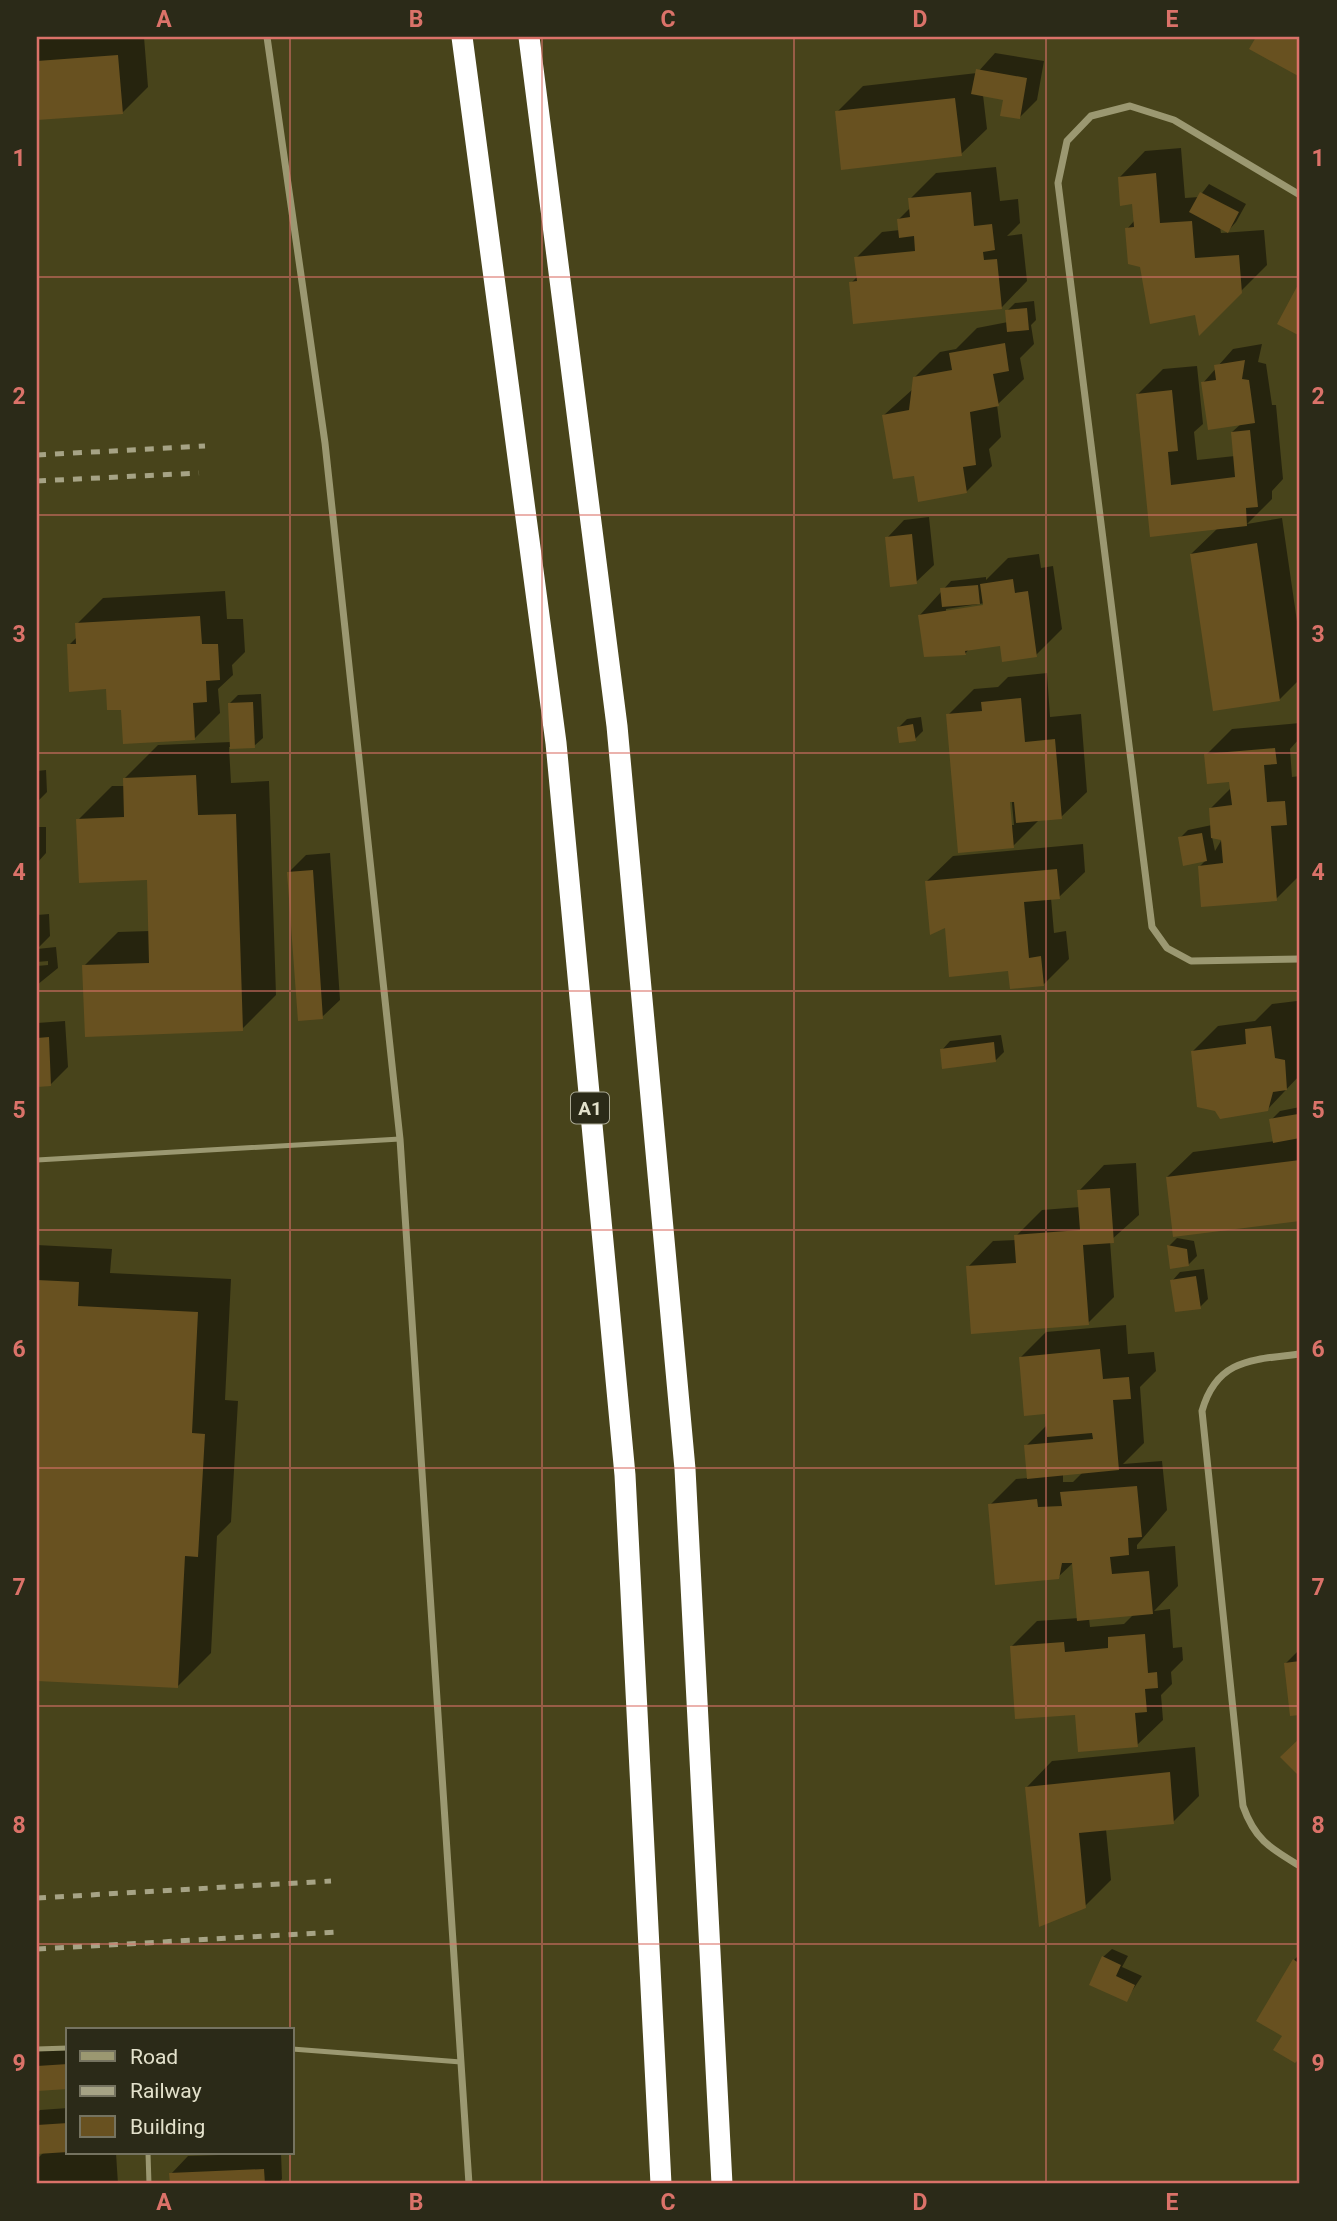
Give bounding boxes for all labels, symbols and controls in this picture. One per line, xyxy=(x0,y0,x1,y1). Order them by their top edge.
text: A xyxy=(156,6,172,33)
text: B xyxy=(409,6,423,33)
text: C xyxy=(660,6,676,33)
text: D xyxy=(913,6,927,33)
text: E xyxy=(1166,6,1179,33)
text: 1 xyxy=(12,145,26,172)
text: 1 xyxy=(1311,145,1325,172)
text: 2 xyxy=(12,383,26,410)
text: 2 xyxy=(1311,383,1325,410)
text: 3 xyxy=(12,621,26,648)
text: 3 xyxy=(1311,621,1325,648)
text: 4 xyxy=(12,859,26,886)
text: 4 xyxy=(1311,859,1325,886)
road number: A1 xyxy=(571,1092,609,1124)
text: 5 xyxy=(12,1097,26,1124)
text: 5 xyxy=(1311,1097,1325,1124)
text: 6 xyxy=(12,1336,26,1363)
text: 6 xyxy=(1311,1336,1325,1363)
text: 7 xyxy=(12,1574,26,1601)
text: 7 xyxy=(1311,1574,1325,1601)
text: 8 xyxy=(12,1812,26,1839)
text: 8 xyxy=(1311,1812,1325,1839)
legend xyxy=(66,2028,294,2154)
text: Road xyxy=(130,2045,178,2069)
text: 9 xyxy=(12,2050,26,2077)
text: 9 xyxy=(1311,2050,1325,2077)
text: Railway xyxy=(130,2079,202,2103)
text: Building xyxy=(130,2115,205,2139)
text: A xyxy=(156,2189,172,2216)
text: B xyxy=(409,2189,423,2216)
text: C xyxy=(660,2189,676,2216)
text: D xyxy=(913,2189,927,2216)
text: E xyxy=(1166,2189,1179,2216)

